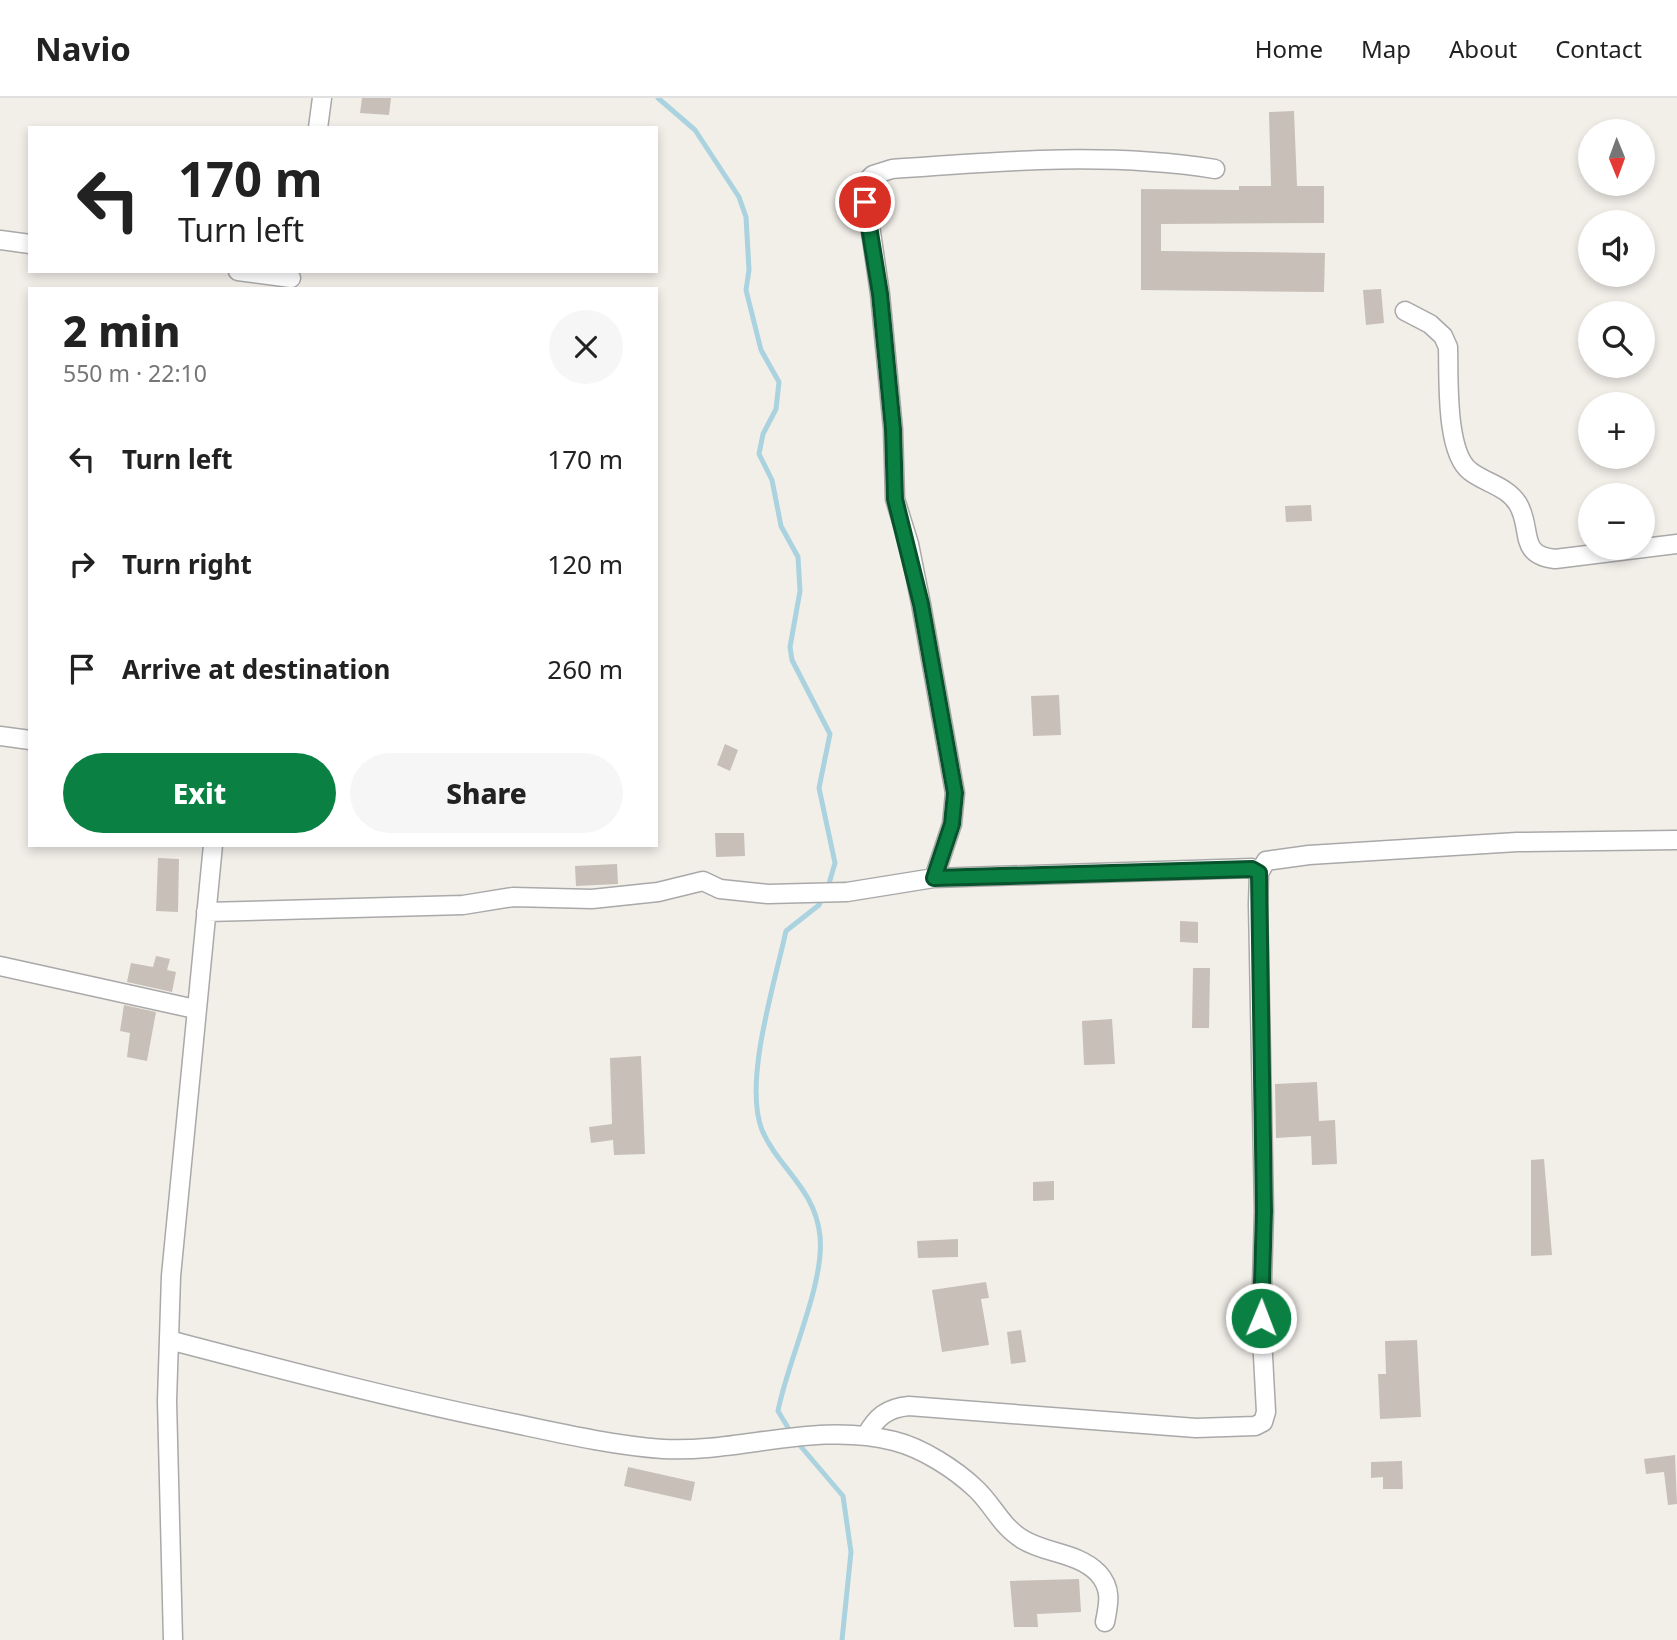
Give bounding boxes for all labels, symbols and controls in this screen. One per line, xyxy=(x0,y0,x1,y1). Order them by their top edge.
text: Navio xyxy=(35,26,131,71)
text: Home xyxy=(1255,32,1323,65)
text: Map xyxy=(1361,32,1411,65)
text: About xyxy=(1449,32,1517,65)
text: Contact xyxy=(1555,32,1642,65)
north arrow xyxy=(1578,119,1656,196)
map controls xyxy=(1578,119,1655,560)
text: 170 m xyxy=(178,145,323,211)
icon: left xyxy=(63,154,154,245)
pin xyxy=(835,172,895,232)
icon: arrive xyxy=(846,183,884,221)
text: Turn left xyxy=(178,208,304,251)
button: sound xyxy=(1578,210,1655,287)
button: search xyxy=(1578,301,1655,378)
text: 2 min xyxy=(63,302,180,359)
button: close xyxy=(549,310,623,384)
text: 550 m · 22:10 xyxy=(63,357,207,389)
button: + xyxy=(1578,392,1655,469)
icon: left xyxy=(63,440,101,478)
text: Turn left xyxy=(122,441,233,477)
text: 170 m xyxy=(547,441,623,477)
button: − xyxy=(1578,483,1655,560)
icon: right xyxy=(63,545,101,583)
text: Turn right xyxy=(122,546,252,582)
text: 120 m xyxy=(547,546,623,582)
icon: arrive xyxy=(63,650,101,688)
text: Arrive at destination xyxy=(122,651,391,687)
text: 260 m xyxy=(547,651,623,687)
button: Exit xyxy=(63,753,336,833)
button: Share xyxy=(350,753,623,833)
position arrow xyxy=(1224,1281,1298,1355)

